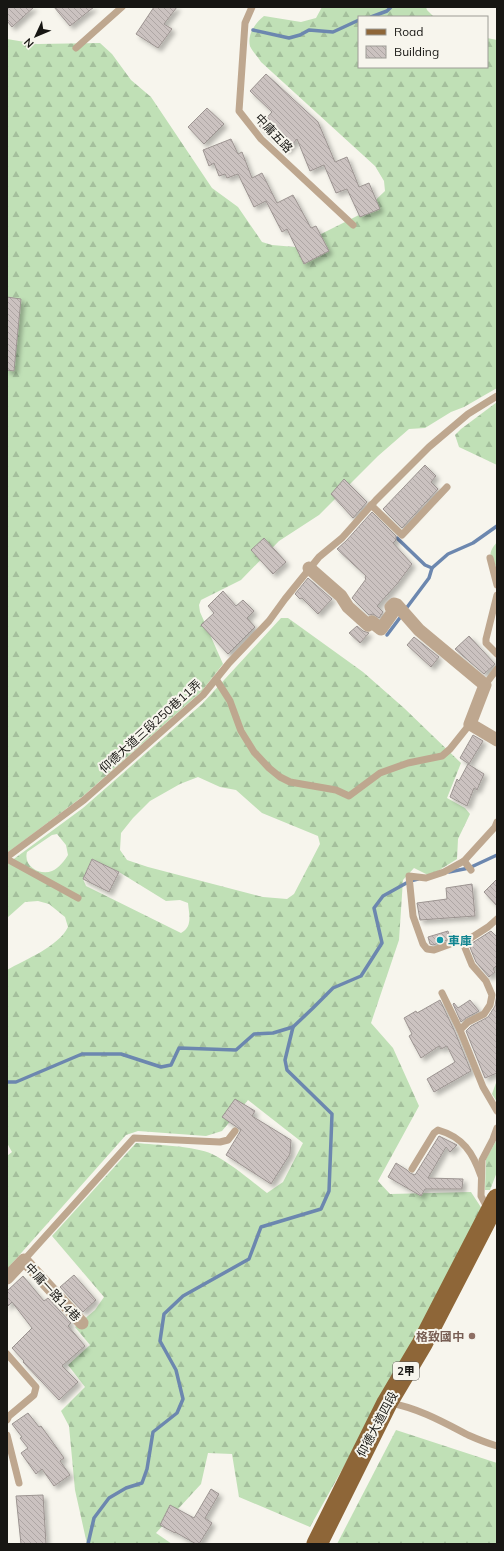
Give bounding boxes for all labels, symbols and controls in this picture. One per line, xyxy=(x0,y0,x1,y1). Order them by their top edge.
north arrow xyxy=(16,16,56,56)
legend xyxy=(358,16,488,68)
text: Road xyxy=(394,24,423,39)
text: N xyxy=(21,35,37,51)
text: Building xyxy=(394,44,439,59)
street label: 中庸五路 xyxy=(252,110,296,156)
street label: 仰德大道三段250巷11弄 xyxy=(96,676,204,776)
place label: 車庫 xyxy=(448,933,472,948)
marker: 車庫 xyxy=(435,935,445,945)
street label: 中庸一路14巷 xyxy=(22,1260,84,1324)
place label: 格致國中 xyxy=(416,1329,464,1344)
marker: 格致國中 xyxy=(467,1331,477,1341)
road number: 2甲 xyxy=(393,1362,419,1380)
street label: 仰德大道四段 xyxy=(353,1389,401,1459)

